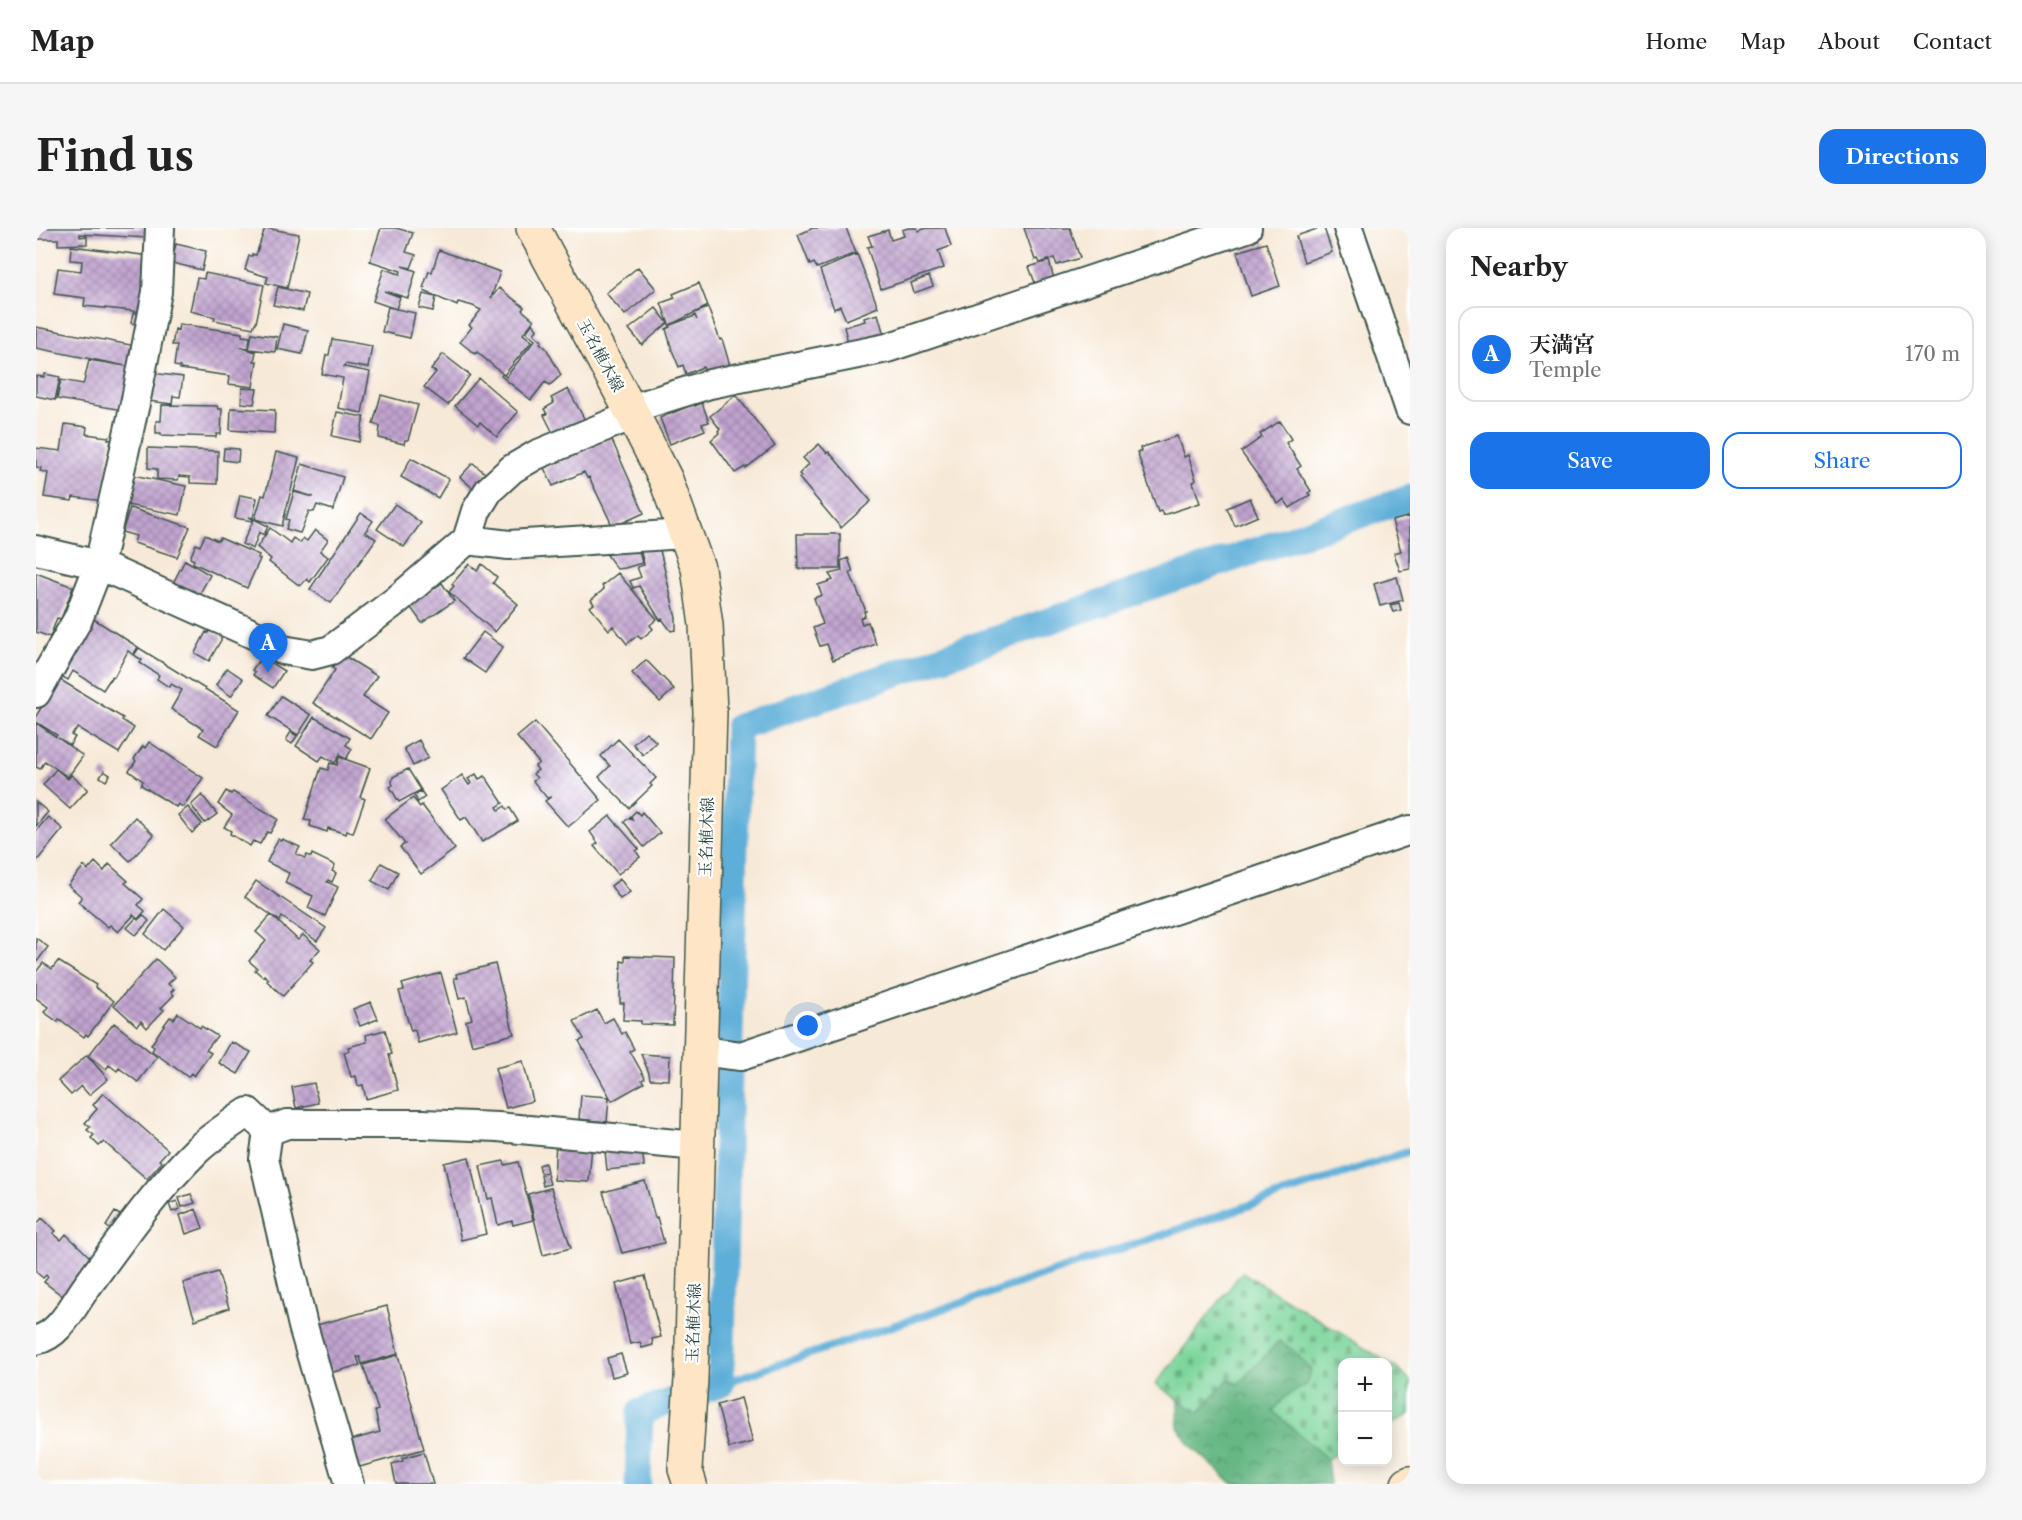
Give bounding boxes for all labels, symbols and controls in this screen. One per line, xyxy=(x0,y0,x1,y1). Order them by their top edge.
text: Map xyxy=(30,24,94,58)
text: Home xyxy=(1646,29,1707,54)
text: Map xyxy=(1740,29,1785,54)
text: About xyxy=(1818,29,1880,54)
text: Contact xyxy=(1913,29,1992,54)
button: Directions xyxy=(1819,129,1986,184)
text: Find us xyxy=(36,130,194,182)
text: Nearby xyxy=(1470,251,1568,283)
street label: 玉名植木線 xyxy=(573,315,629,395)
text: 天満宮 xyxy=(1529,331,1595,358)
text: A xyxy=(1484,342,1499,366)
text: 170 m xyxy=(1905,342,1960,366)
text: Temple xyxy=(1529,358,1601,382)
button: Save xyxy=(1470,432,1710,489)
button: Share xyxy=(1722,432,1962,489)
pin: A xyxy=(248,624,288,673)
street label: 玉名植木線 xyxy=(695,797,717,877)
your location xyxy=(793,1011,822,1040)
street label: 玉名植木線 xyxy=(682,1283,704,1363)
map controls xyxy=(1338,1358,1392,1466)
button: + xyxy=(1338,1358,1392,1412)
button: − xyxy=(1338,1412,1392,1466)

